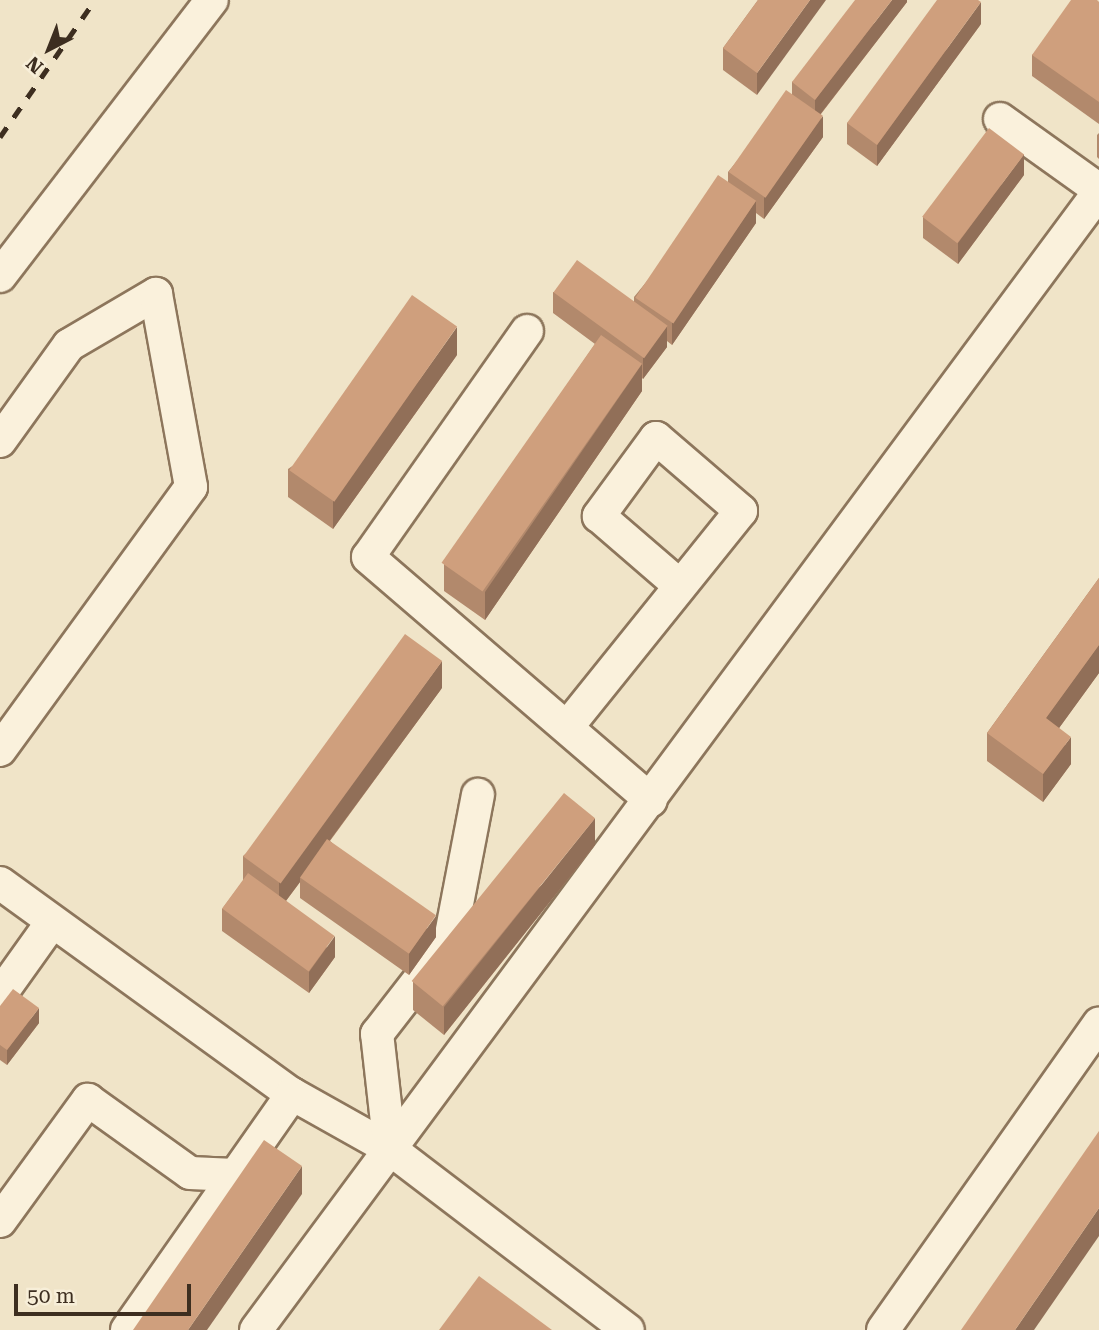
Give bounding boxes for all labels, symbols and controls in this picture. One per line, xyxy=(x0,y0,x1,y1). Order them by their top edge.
north arrow xyxy=(14,14,84,84)
text: N xyxy=(21,52,48,78)
scale bar xyxy=(18,1270,194,1314)
text: 50 m xyxy=(27,1284,75,1308)

